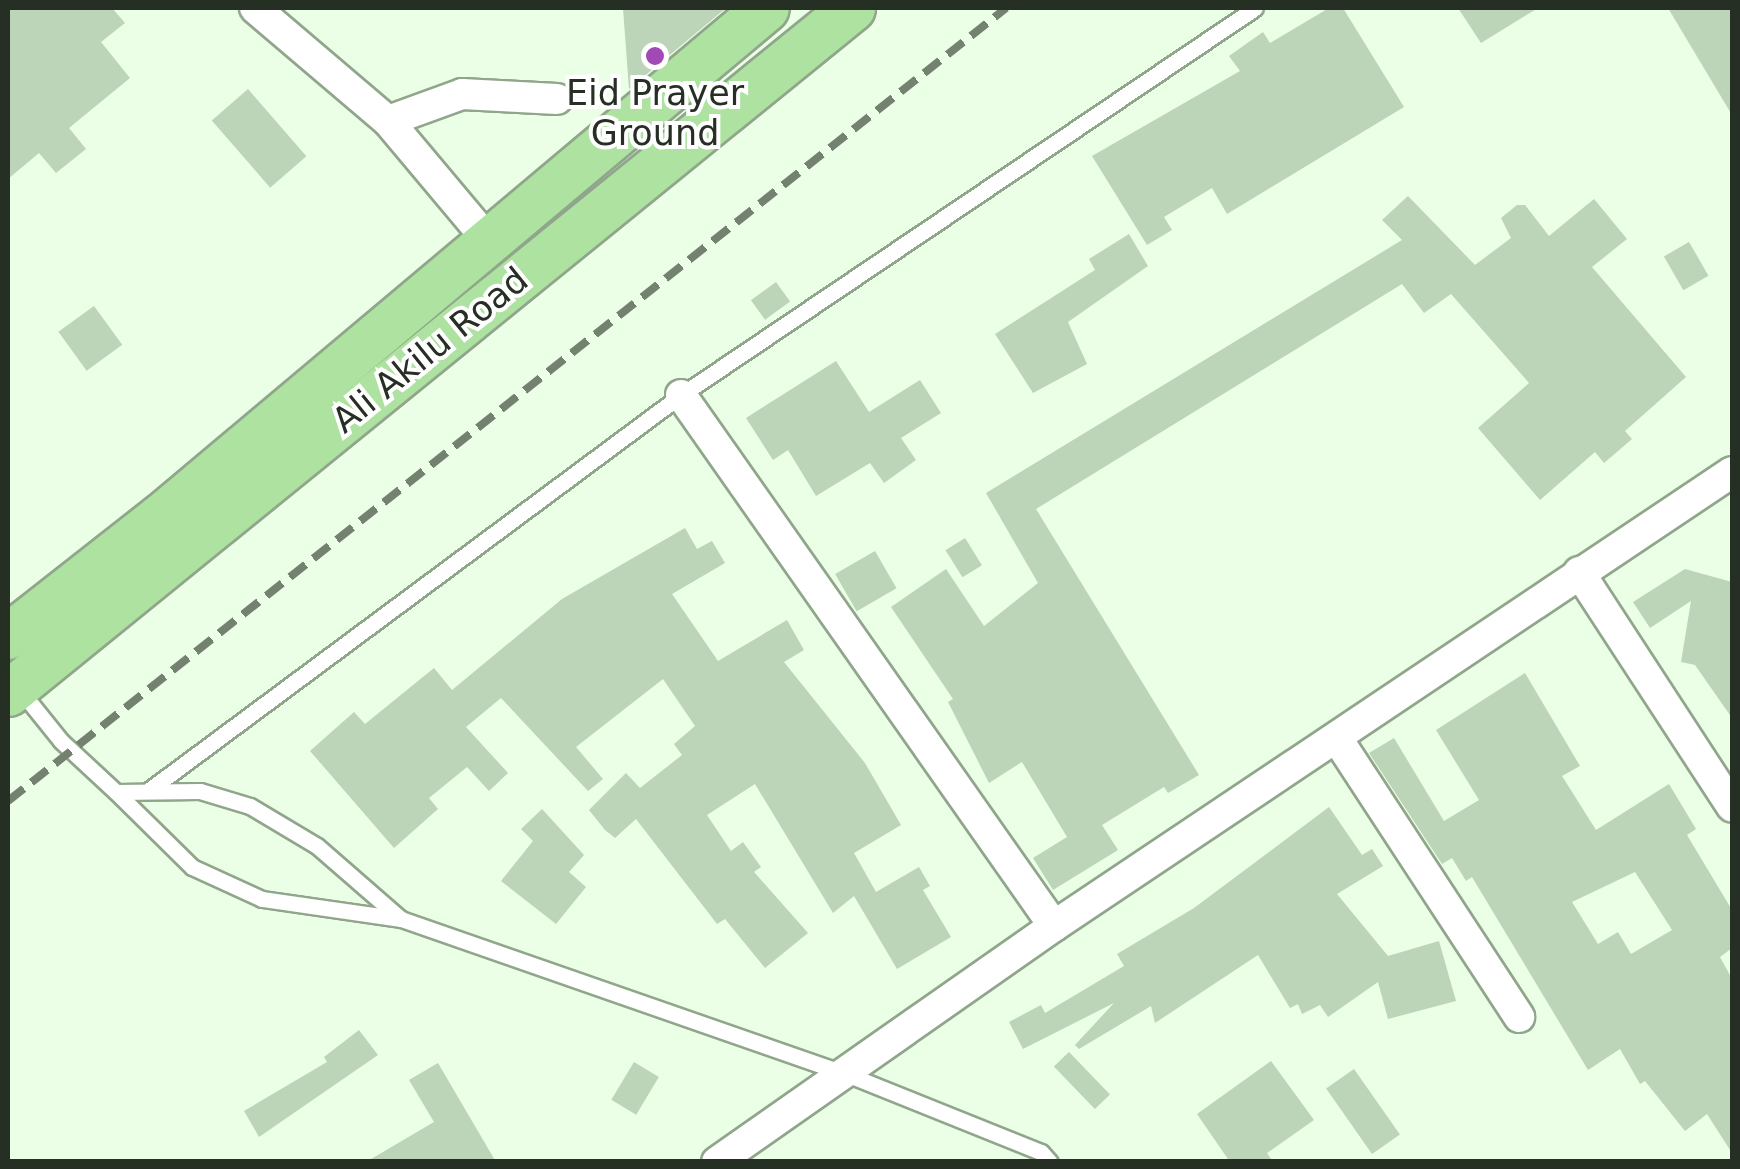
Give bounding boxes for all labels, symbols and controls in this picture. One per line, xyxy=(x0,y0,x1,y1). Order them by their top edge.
marker: Eid Prayer Ground xyxy=(644,45,666,67)
place label: Eid Prayer Ground xyxy=(566,72,744,154)
street label: Ali Akilu Road xyxy=(324,258,536,442)

